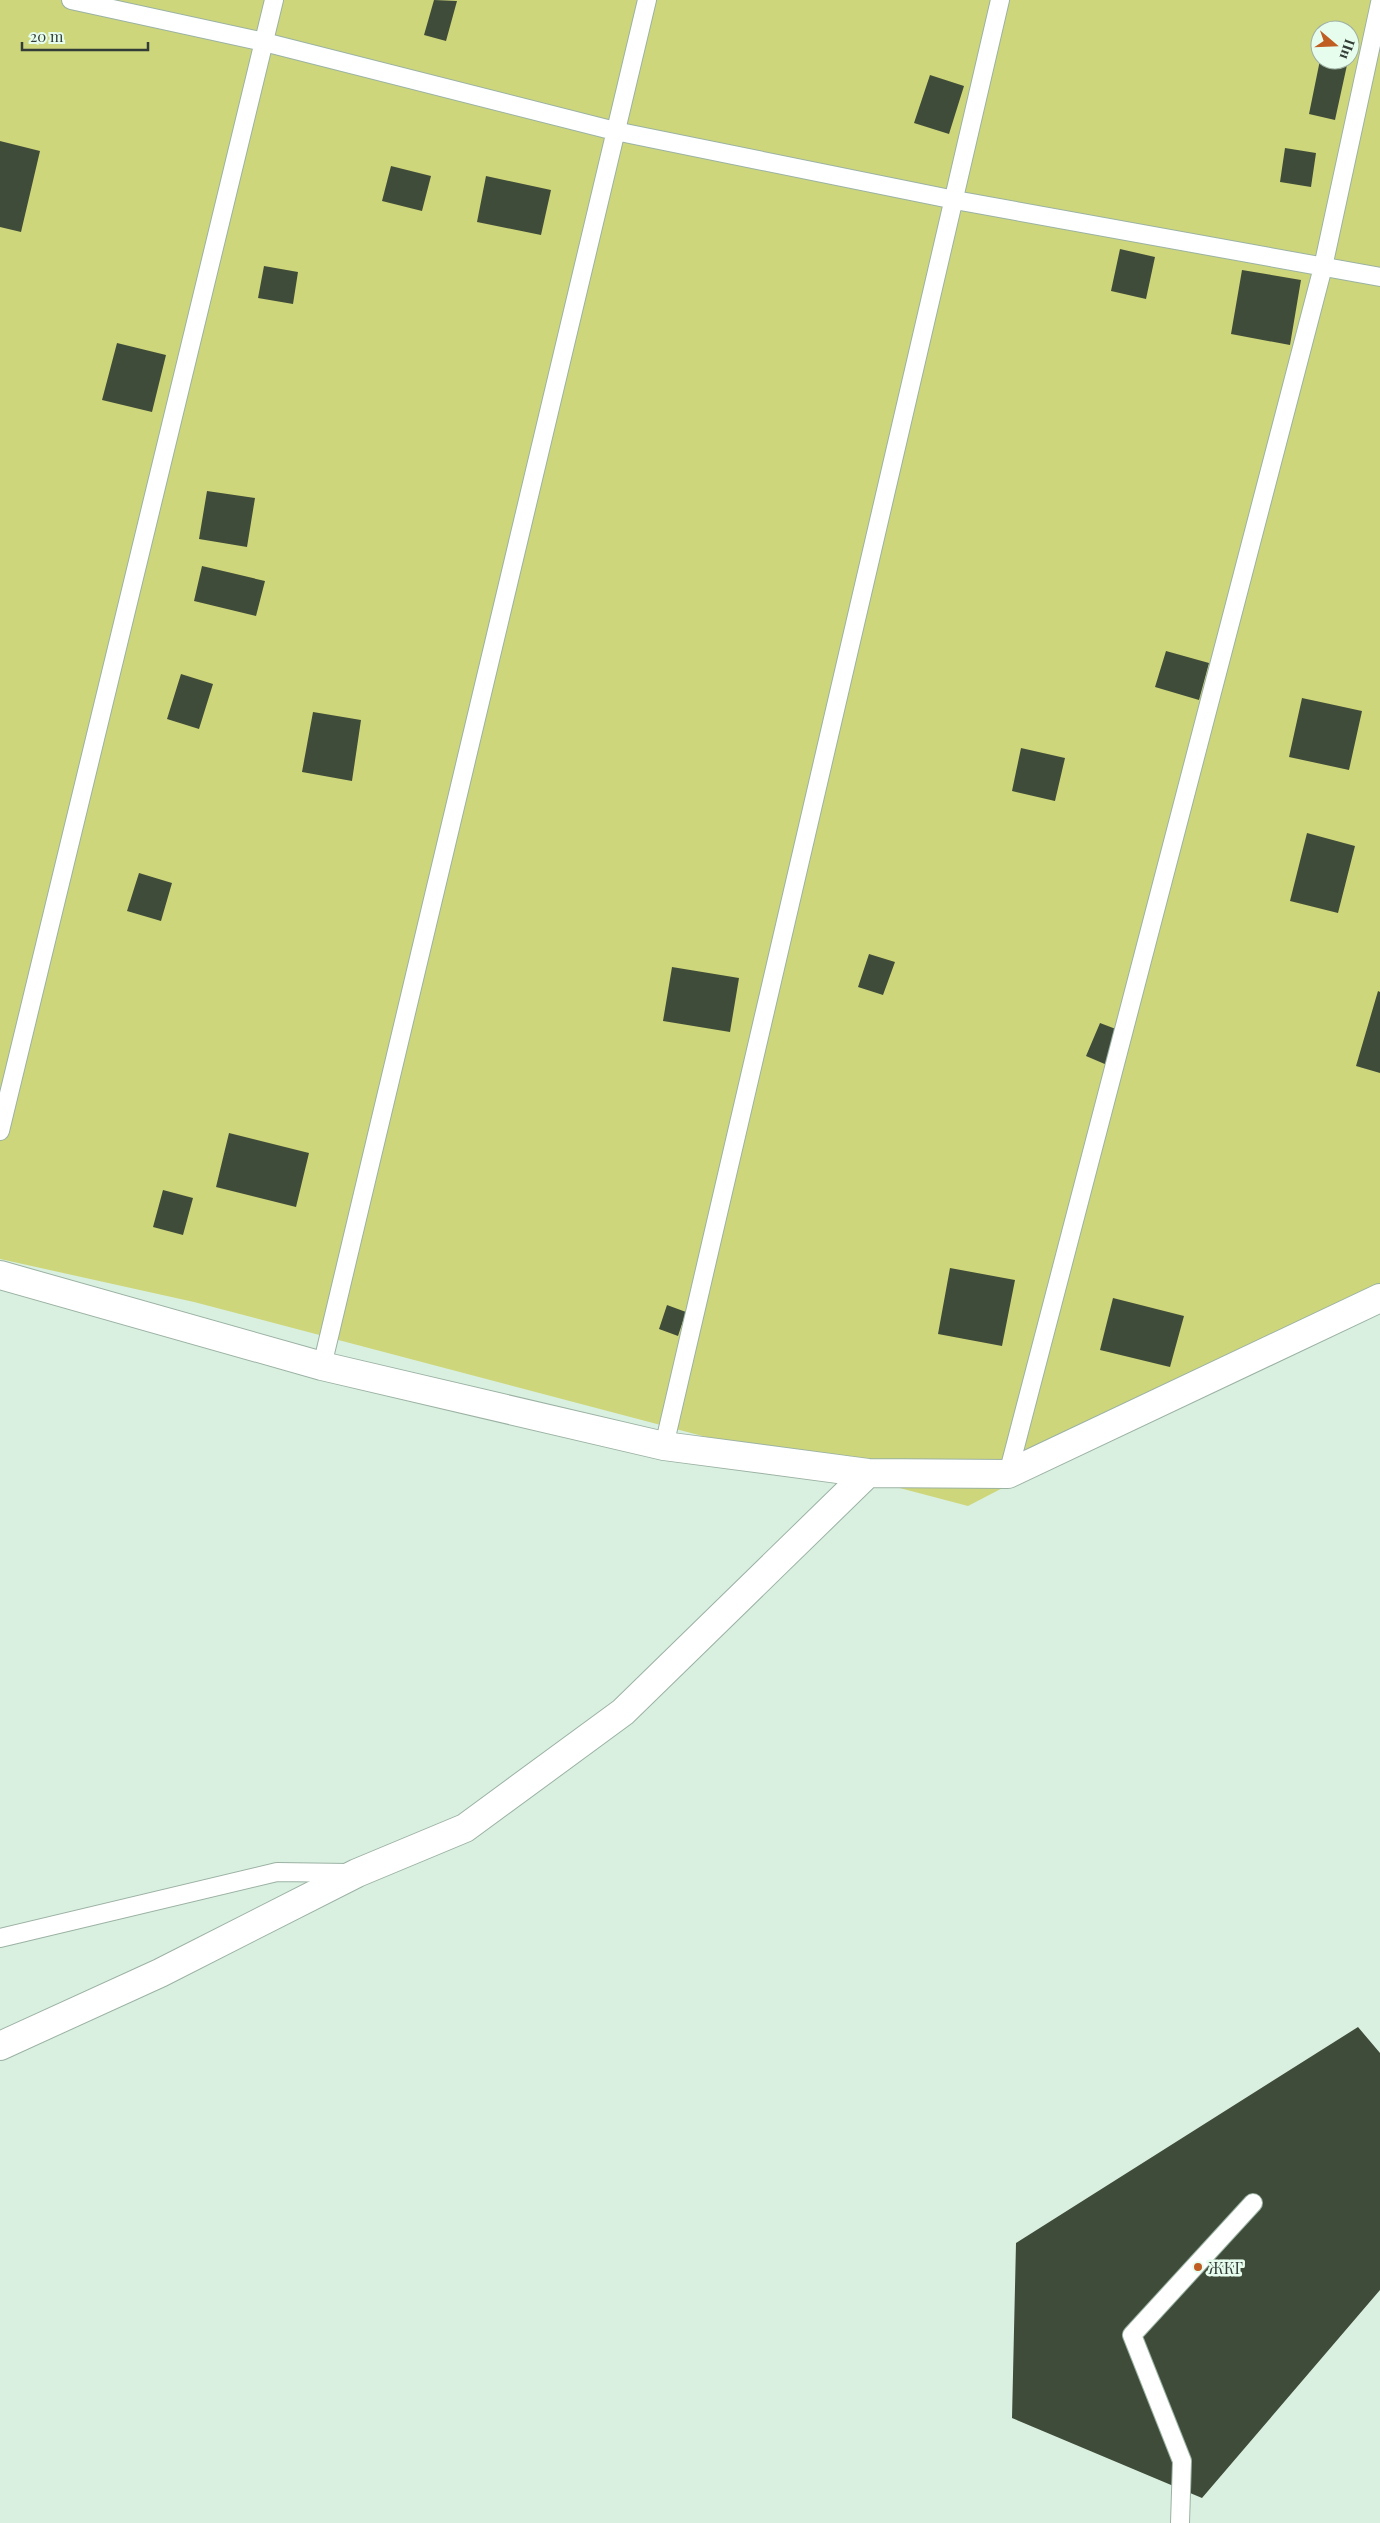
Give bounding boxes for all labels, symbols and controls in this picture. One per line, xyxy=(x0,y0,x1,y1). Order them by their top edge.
scale bar xyxy=(22,20,149,52)
north arrow xyxy=(1310,20,1360,70)
text: 20 m xyxy=(30,26,64,46)
text: Пн xyxy=(1335,37,1360,62)
place label: ЖКГ xyxy=(1208,2257,1244,2278)
marker: ЖКГ xyxy=(1192,2261,1204,2273)

